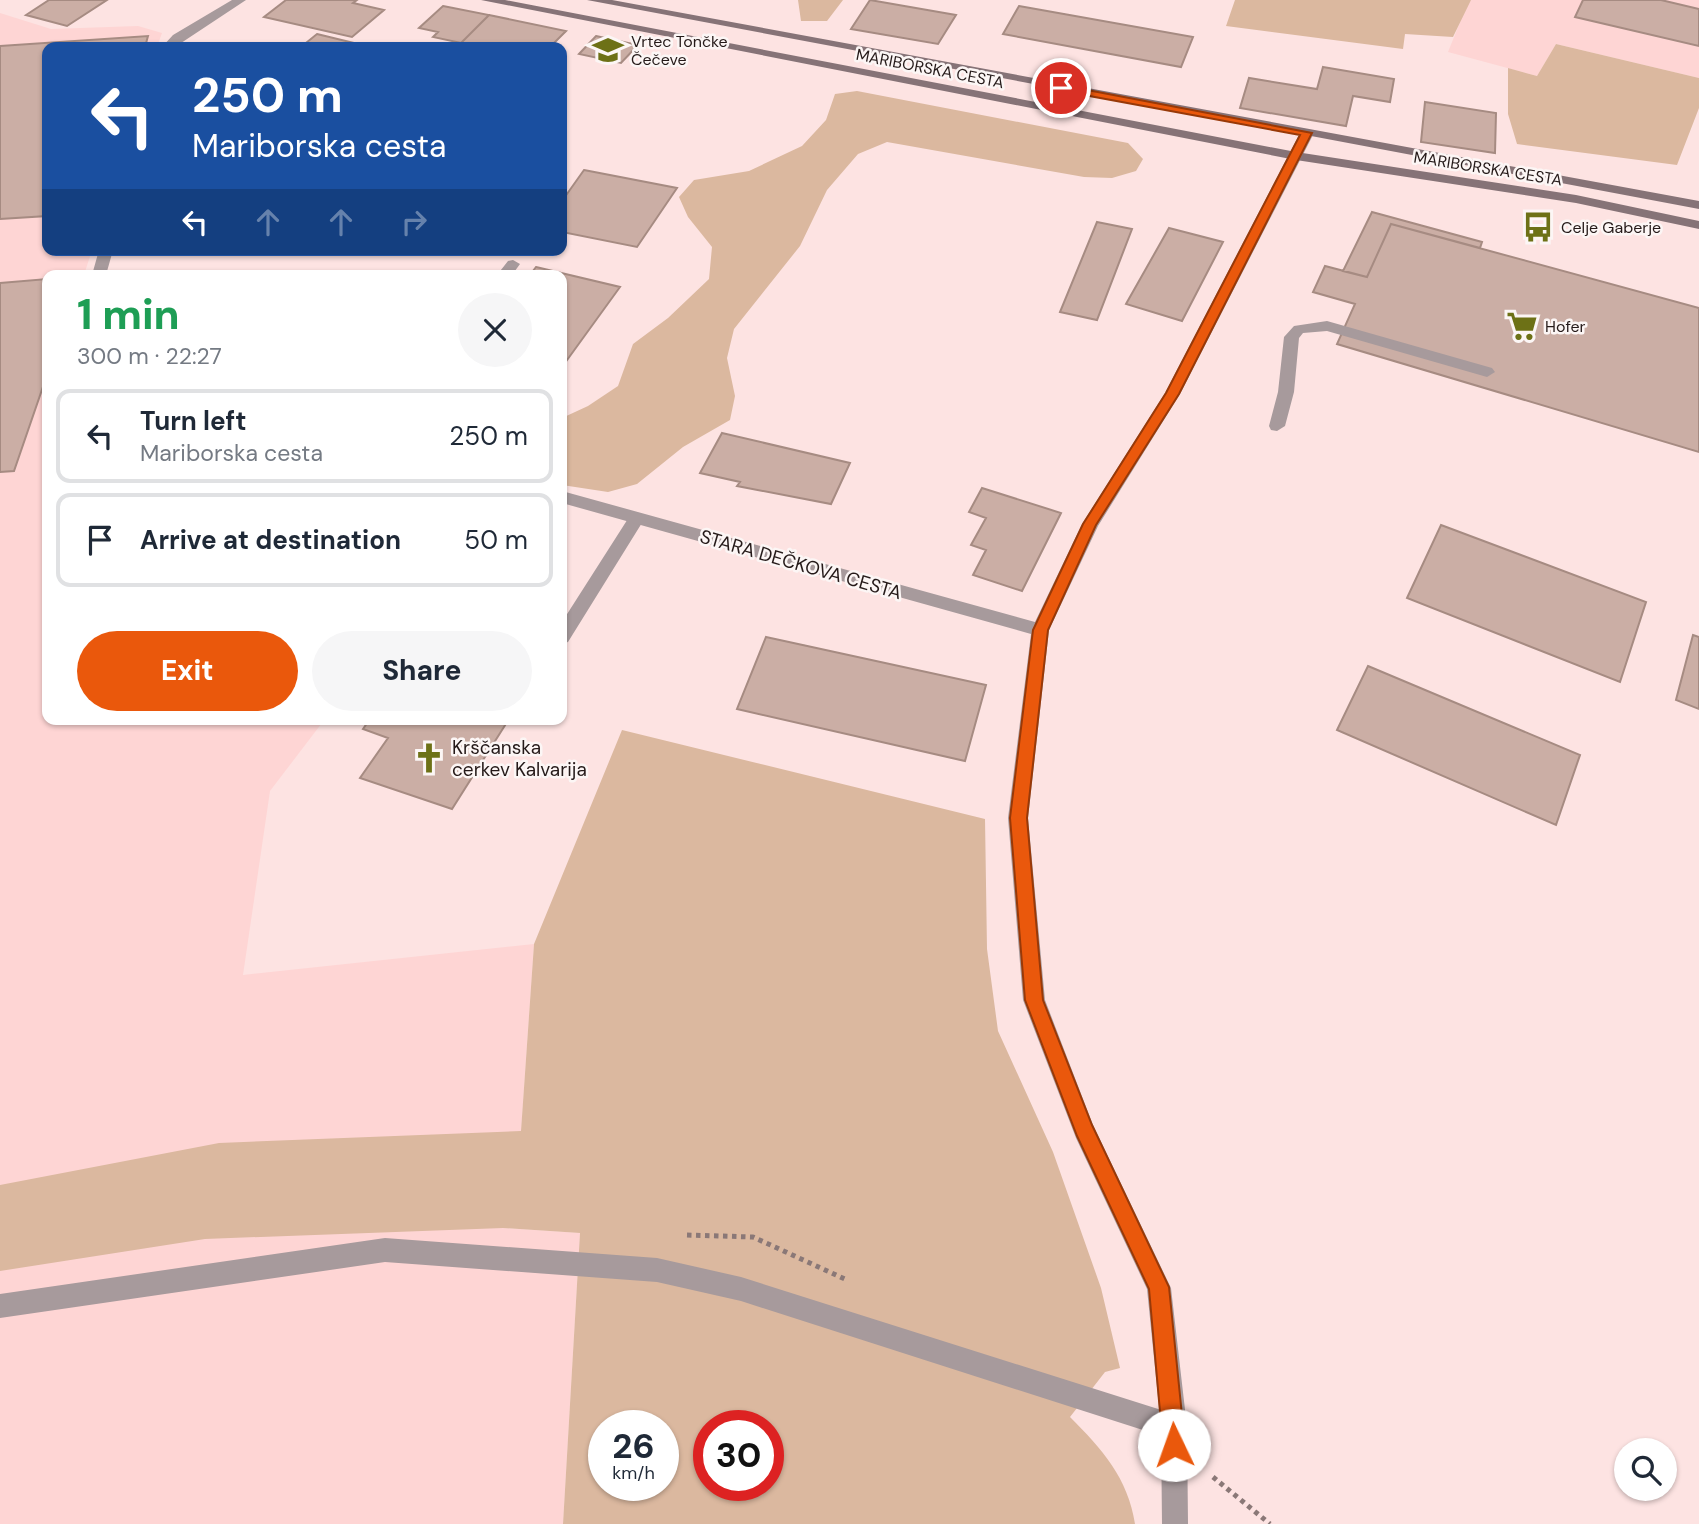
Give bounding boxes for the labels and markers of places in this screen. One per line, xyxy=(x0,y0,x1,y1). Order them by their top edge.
place label: Vrtec Tončke Čečeve xyxy=(631,31,728,70)
school or university icon: Vrtec Tončke Čečeve xyxy=(591,33,625,67)
pin xyxy=(1031,58,1091,118)
bus stop icon: Celje Gaberje xyxy=(1521,210,1555,244)
place label: Celje Gaberje xyxy=(1561,217,1661,238)
supermarket icon: Hofer xyxy=(1505,309,1539,343)
place label: Hofer xyxy=(1545,316,1586,337)
place label: Krščanska cerkev Kalvarija xyxy=(452,735,587,782)
church icon: Krščanska cerkev Kalvarija xyxy=(412,741,446,775)

